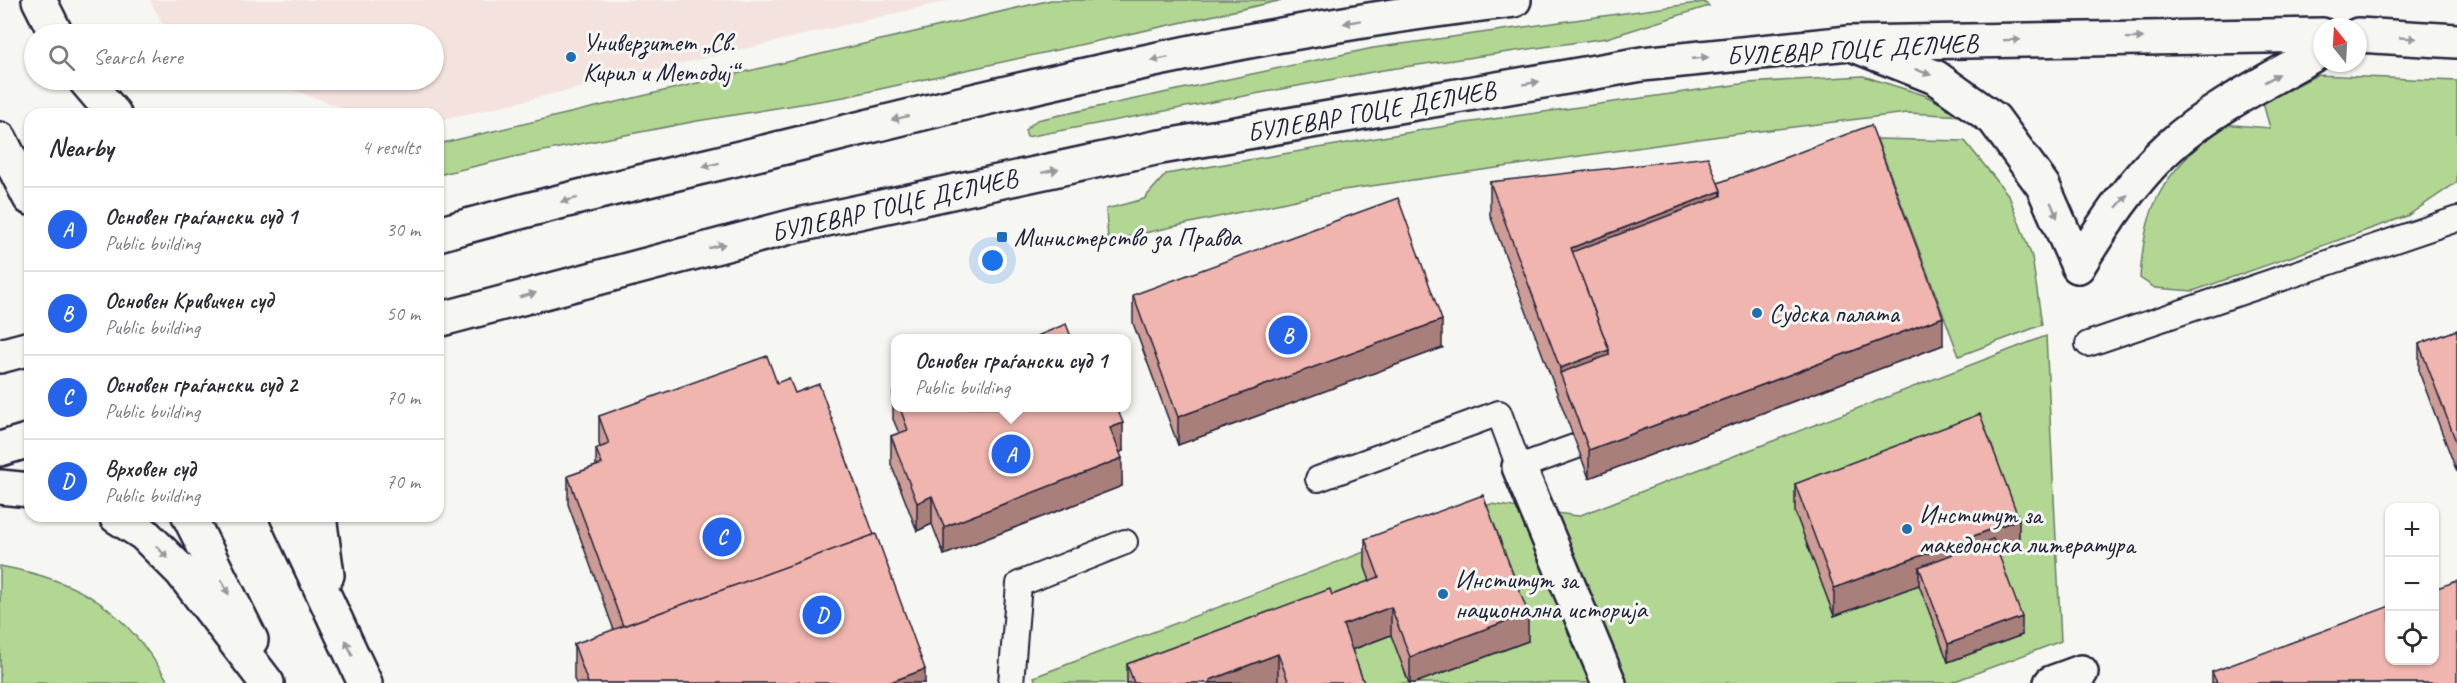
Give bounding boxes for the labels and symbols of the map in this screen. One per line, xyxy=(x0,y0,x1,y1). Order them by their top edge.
one-way arrow xyxy=(1342,18,1361,27)
north arrow xyxy=(2313,18,2367,72)
place label: Универзитет „Св. Кирил и Методиј“ xyxy=(583,26,742,89)
street label: БУЛЕВАР ГОЦЕ ДЕЛЧЕВ xyxy=(1726,26,1980,73)
one-way arrow xyxy=(2125,33,2144,43)
one-way arrow xyxy=(2398,34,2417,43)
one-way arrow xyxy=(2002,35,2021,45)
marker: Универзитет „Св. Кирил и Методиј“ xyxy=(564,50,578,64)
one-way arrow xyxy=(1690,53,1709,63)
one-way arrow xyxy=(1151,54,1169,64)
one-way arrow xyxy=(1914,67,1932,77)
street label: БУЛЕВАР ГОЦЕ ДЕЛЧЕВ xyxy=(1244,73,1499,150)
one-way arrow xyxy=(2263,73,2280,83)
one-way arrow xyxy=(1522,78,1541,87)
one-way arrow xyxy=(891,114,909,124)
one-way arrow xyxy=(701,161,720,171)
street label: БУЛЕВАР ГОЦЕ ДЕЛЧЕВ xyxy=(768,161,1022,250)
one-way arrow xyxy=(1041,165,1059,175)
one-way arrow xyxy=(2115,193,2129,208)
one-way arrow xyxy=(560,196,579,206)
one-way arrow xyxy=(2049,201,2059,219)
place label: Министерство за Правда xyxy=(1014,221,1243,254)
marker: Министерство за Правда xyxy=(995,230,1009,244)
one-way arrow xyxy=(707,241,726,251)
your location xyxy=(978,246,1007,275)
one-way arrow xyxy=(519,290,537,300)
place label: Судска палата xyxy=(1769,297,1901,330)
marker: Судска палата xyxy=(1750,306,1764,320)
pin: B xyxy=(1268,312,1308,358)
pin: A xyxy=(992,432,1030,476)
place label: Институт за македонска литература xyxy=(1919,498,2137,561)
pin: C xyxy=(702,514,742,560)
marker: Институт за македонска литература xyxy=(1900,522,1914,536)
one-way arrow xyxy=(155,544,169,559)
place label: Институт за национална историја xyxy=(1455,563,1649,626)
one-way arrow xyxy=(219,578,229,596)
marker: Институт за национална историја xyxy=(1436,587,1450,601)
pin: D xyxy=(802,592,842,638)
one-way arrow xyxy=(345,639,354,656)

